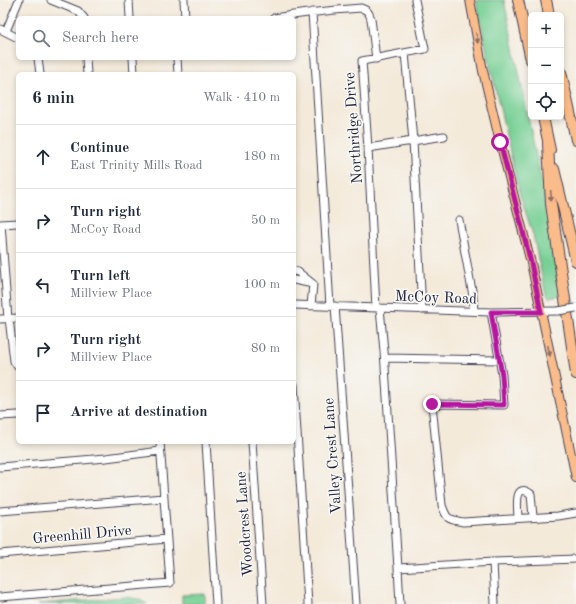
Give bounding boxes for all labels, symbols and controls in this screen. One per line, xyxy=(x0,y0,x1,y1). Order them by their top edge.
map controls xyxy=(528,12,564,120)
button: + xyxy=(528,12,564,48)
search box xyxy=(16,16,296,60)
icon: search xyxy=(30,27,52,49)
text: Search here xyxy=(62,31,139,46)
one-way arrow xyxy=(475,32,481,44)
button: − xyxy=(528,48,564,84)
street label: Northridge Drive xyxy=(343,72,366,184)
button: locate xyxy=(528,84,564,120)
text: 6 min xyxy=(32,90,75,107)
text: Walk · 410 m xyxy=(203,91,280,104)
route start xyxy=(491,133,509,151)
text: Continue xyxy=(70,141,129,156)
icon: ahead xyxy=(32,146,54,168)
text: 180 m xyxy=(243,150,280,163)
text: East Trinity Mills Road xyxy=(70,159,203,172)
one-way arrow xyxy=(548,190,554,203)
text: Turn right xyxy=(70,205,141,220)
icon: right xyxy=(32,210,54,232)
text: 50 m xyxy=(251,214,280,227)
text: McCoy Road xyxy=(70,223,141,236)
text: Turn left xyxy=(70,269,130,284)
icon: left xyxy=(32,274,54,296)
text: 100 m xyxy=(243,278,280,291)
text: Millview Place xyxy=(70,287,152,300)
street label: McCoy Road xyxy=(395,290,477,307)
text: Turn right xyxy=(70,333,141,348)
icon: right xyxy=(32,338,54,360)
text: 80 m xyxy=(251,342,280,355)
one-way arrow xyxy=(547,344,553,357)
text: Millview Place xyxy=(70,351,152,364)
route end xyxy=(423,395,441,413)
street label: Valley Crest Lane xyxy=(322,397,345,515)
icon: arrive xyxy=(32,402,54,424)
text: Arrive at destination xyxy=(70,405,208,420)
street label: Woodcrest Lane xyxy=(234,471,257,577)
street label: Greenhill Drive xyxy=(32,524,132,547)

